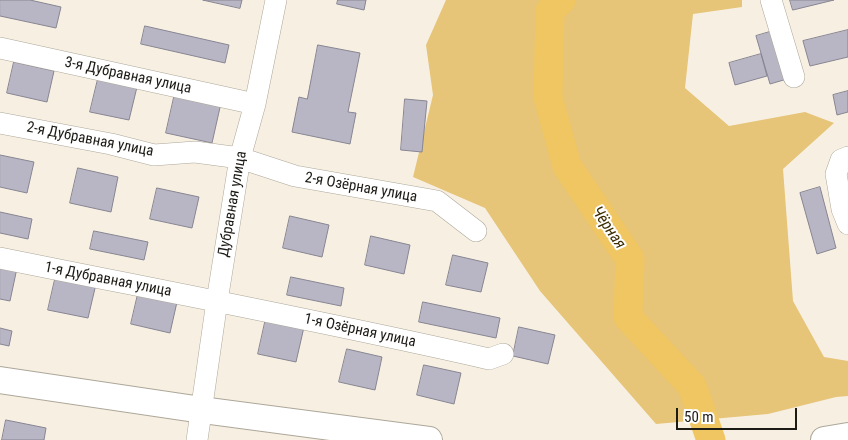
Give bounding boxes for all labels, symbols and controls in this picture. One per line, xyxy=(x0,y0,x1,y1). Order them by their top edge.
street label: 3-я Дубравная улица xyxy=(63,54,193,98)
street label: 2-я Дубравная улица xyxy=(25,119,155,161)
street label: Дубравная улица xyxy=(215,150,251,258)
street label: 2-я Озёрная улица xyxy=(303,169,419,207)
water label: Чёрная xyxy=(587,203,629,253)
street label: 1-я Дубравная улица xyxy=(43,259,173,301)
street label: 1-я Озёрная улица xyxy=(303,310,417,352)
scale bar xyxy=(678,398,799,430)
text: 50 m xyxy=(684,408,714,426)

